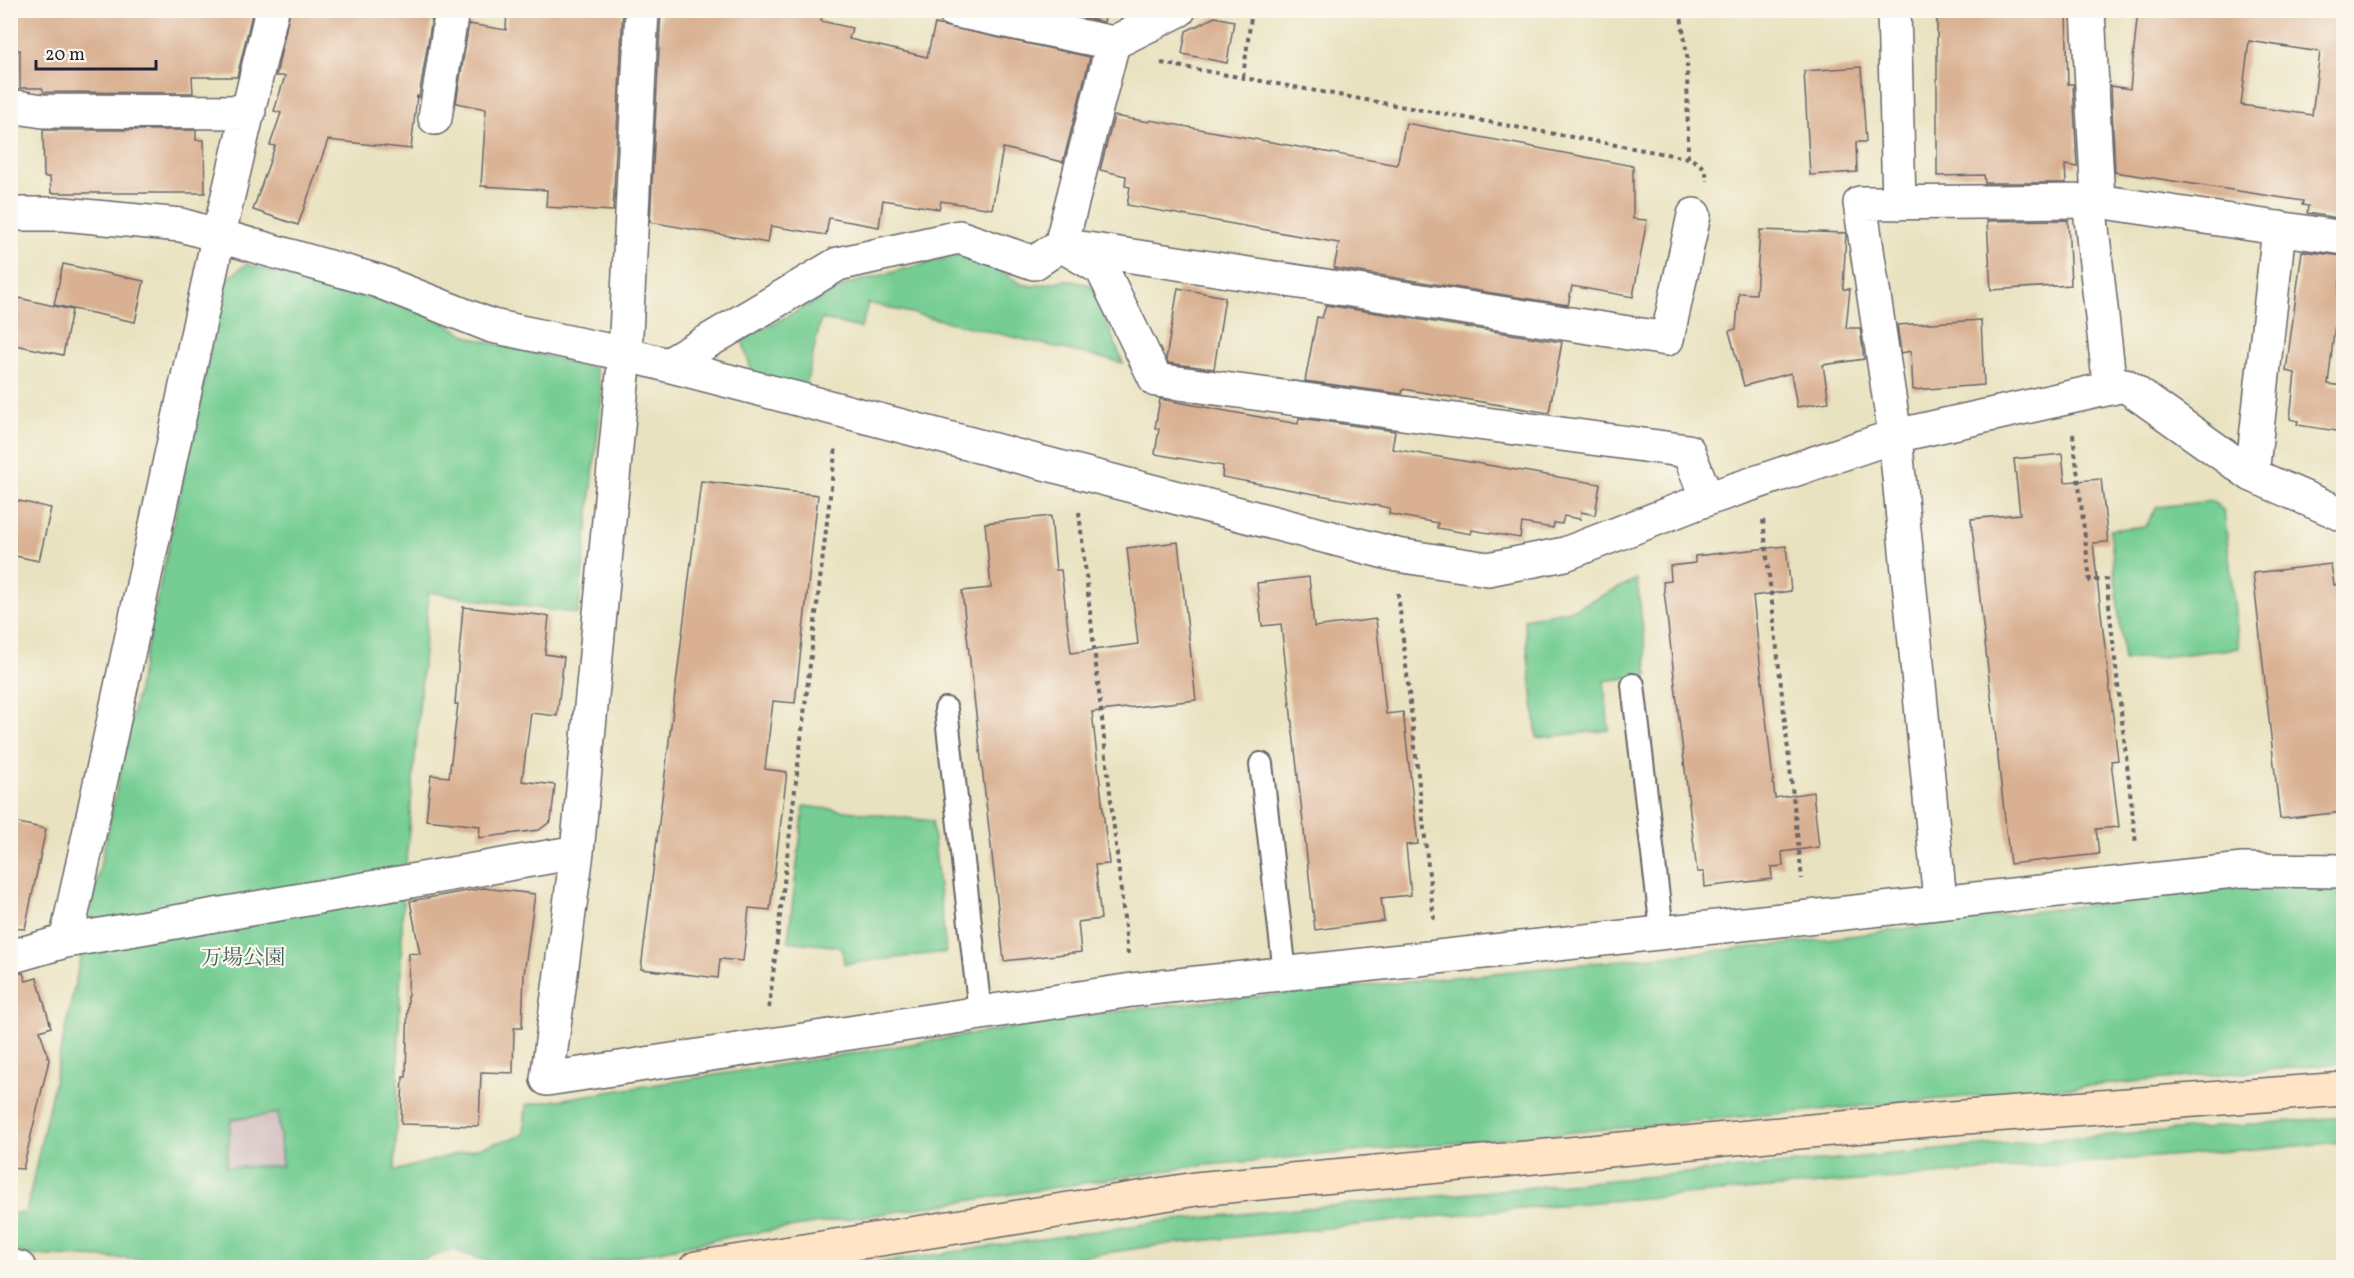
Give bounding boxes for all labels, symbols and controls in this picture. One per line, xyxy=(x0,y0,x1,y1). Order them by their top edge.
scale bar xyxy=(36,33,156,71)
text: 20 m xyxy=(45,43,85,68)
park label: 万場公園 xyxy=(201,944,285,973)

